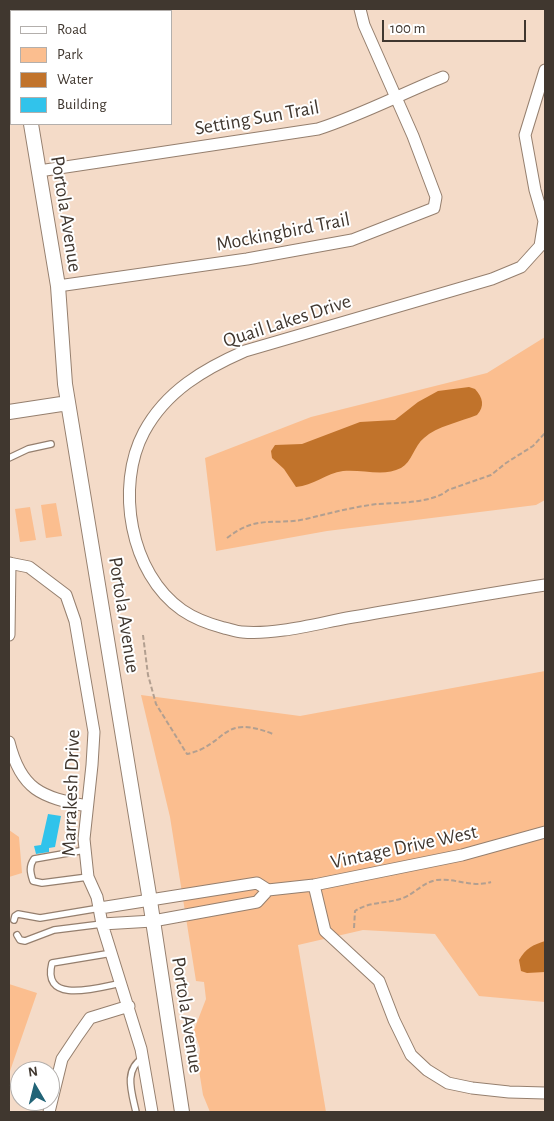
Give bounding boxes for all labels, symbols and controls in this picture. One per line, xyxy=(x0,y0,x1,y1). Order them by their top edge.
legend xyxy=(10,10,172,125)
scale bar xyxy=(384,10,528,42)
text: 100 m xyxy=(390,21,425,36)
text: Road xyxy=(57,22,87,37)
text: Park xyxy=(57,47,83,62)
text: Water xyxy=(57,72,93,87)
street label: Setting Sun Trail xyxy=(193,95,321,141)
text: Building xyxy=(57,97,107,112)
street label: Portola Avenue xyxy=(45,154,87,274)
street label: Mockingbird Trail xyxy=(214,207,352,257)
street label: Quail Lakes Drive xyxy=(220,289,354,353)
street label: Portola Avenue xyxy=(103,555,145,675)
street label: Marrakesh Drive xyxy=(57,729,85,857)
street label: Vintage Drive West xyxy=(329,820,479,874)
street label: Portola Avenue xyxy=(166,955,208,1075)
north arrow xyxy=(10,1061,60,1111)
text: N xyxy=(27,1065,39,1080)

